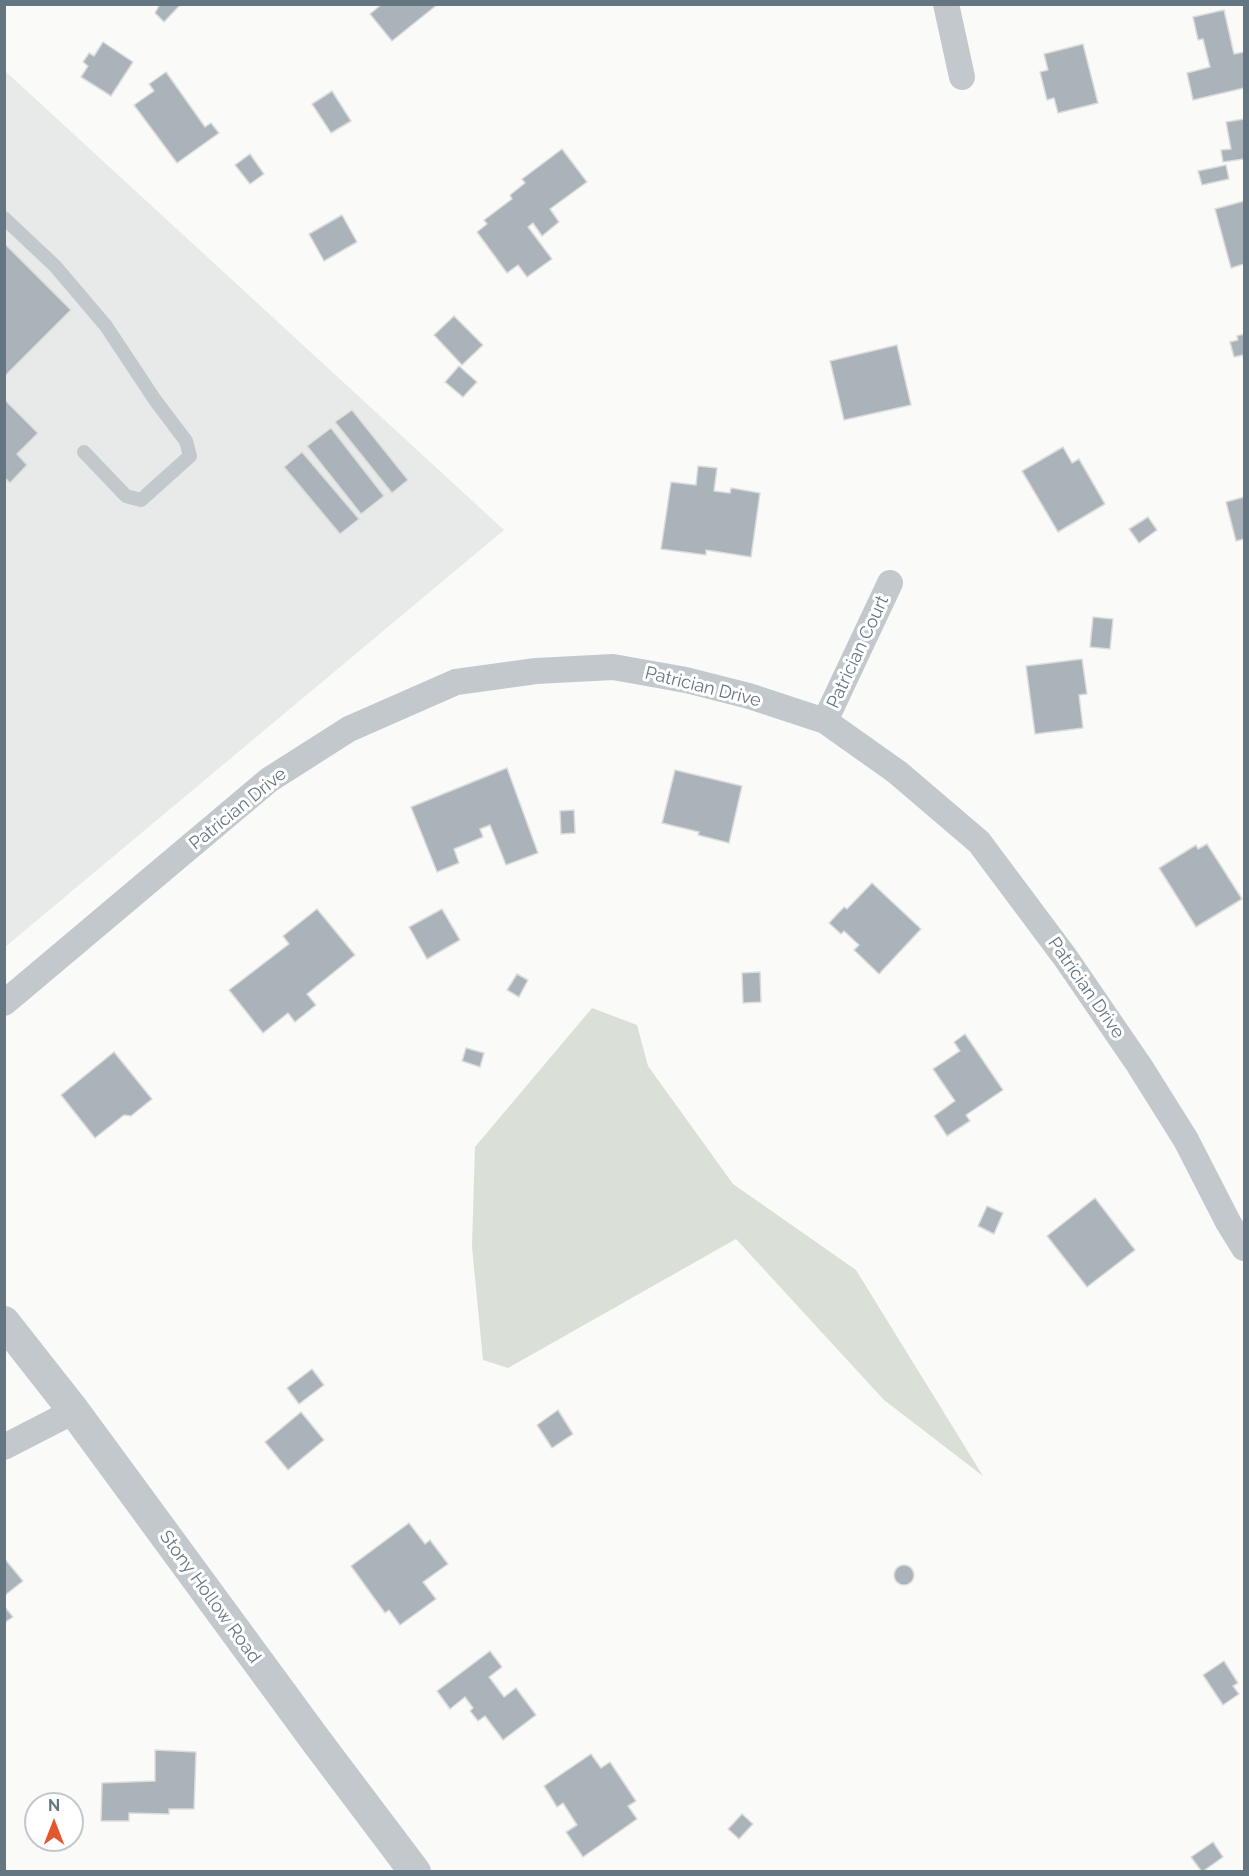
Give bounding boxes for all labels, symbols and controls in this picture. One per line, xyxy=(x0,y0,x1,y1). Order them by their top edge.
street label: Patrician Court xyxy=(822,592,894,712)
street label: Patrician Drive xyxy=(643,662,763,712)
street label: Patrician Drive xyxy=(185,763,291,855)
street label: Patrician Drive xyxy=(1043,933,1129,1043)
street label: Stony Hollow Road xyxy=(155,1527,265,1667)
north arrow xyxy=(24,1792,84,1852)
text: N xyxy=(48,1796,60,1815)

